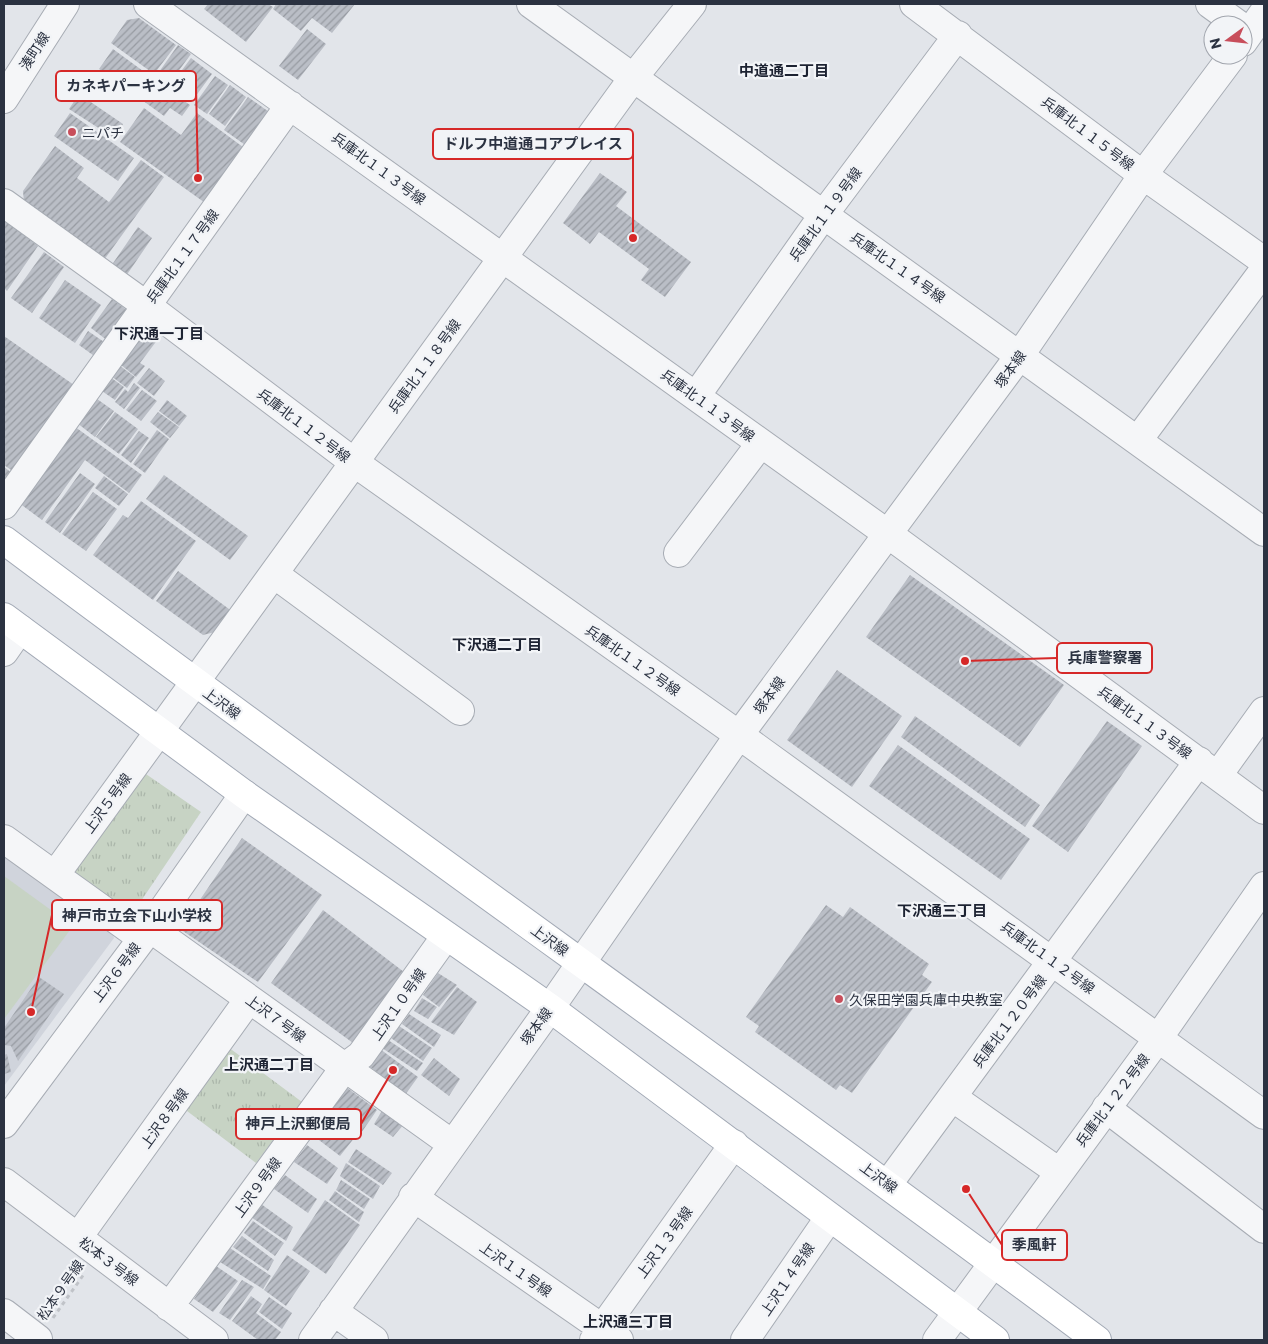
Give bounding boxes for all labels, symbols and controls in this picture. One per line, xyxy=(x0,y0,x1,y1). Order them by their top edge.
north arrow xyxy=(1203,15,1253,65)
street label: 湊町線 xyxy=(15,29,53,73)
text: N xyxy=(1205,36,1225,51)
district label: 中道通二丁目 xyxy=(739,61,829,79)
callout: カネキパーキング xyxy=(56,71,196,101)
text: カネキパーキング xyxy=(66,76,186,94)
street label: 兵庫北１１５号線 xyxy=(1038,93,1138,173)
place label: ニパチ xyxy=(82,124,124,141)
marker: ニパチ xyxy=(66,126,78,138)
street label: 兵庫北１１３号線 xyxy=(329,128,429,208)
callout: ドルフ中道通コアプレイス xyxy=(433,129,633,159)
text: ドルフ中道通コアプレイス xyxy=(443,134,623,152)
street label: 兵庫北１１９号線 xyxy=(785,164,865,264)
street label: 兵庫北１１７号線 xyxy=(142,206,222,306)
street label: 兵庫北１１４号線 xyxy=(847,228,949,306)
street label: 兵庫北１１８号線 xyxy=(384,316,464,416)
district label: 下沢通一丁目 xyxy=(114,324,204,342)
street label: 塚本線 xyxy=(991,347,1029,391)
street label: 兵庫北１１３号線 xyxy=(658,365,758,445)
street label: 兵庫北１１２号線 xyxy=(254,385,354,465)
street label: 兵庫北１１２号線 xyxy=(582,621,684,699)
district label: 下沢通二丁目 xyxy=(452,635,542,653)
callout: 兵庫警察署 xyxy=(1057,643,1152,673)
text: 兵庫警察署 xyxy=(1067,648,1143,666)
street label: 塚本線 xyxy=(750,673,788,717)
street label: 兵庫北１１３号線 xyxy=(1095,682,1195,762)
street label: 上沢線 xyxy=(200,684,244,722)
street label: 上沢５号線 xyxy=(80,770,134,836)
callout: 神戸市立会下山小学校 xyxy=(52,900,222,930)
district label: 下沢通三丁目 xyxy=(897,901,987,919)
text: 神戸市立会下山小学校 xyxy=(61,906,212,924)
street label: 兵庫北１１２号線 xyxy=(998,917,1098,997)
street label: 上沢線 xyxy=(528,921,572,959)
street label: 上沢６号線 xyxy=(88,939,144,1005)
street label: 上沢１０号線 xyxy=(367,965,429,1043)
street label: 兵庫北１２０号線 xyxy=(969,971,1049,1071)
street label: 上沢７号線 xyxy=(243,991,309,1045)
place label: 久保田学園兵庫中央教室 xyxy=(849,991,1003,1008)
marker: 久保田学園兵庫中央教室 xyxy=(833,993,845,1005)
street label: 塚本線 xyxy=(517,1004,555,1048)
street label: 兵庫北１２２号線 xyxy=(1072,1050,1152,1150)
district label: 上沢通二丁目 xyxy=(224,1055,314,1073)
street label: 上沢８号線 xyxy=(137,1085,191,1151)
callout: 神戸上沢郵便局 xyxy=(236,1109,361,1139)
text: 神戸上沢郵便局 xyxy=(244,1114,351,1132)
street label: 上沢９号線 xyxy=(230,1154,284,1220)
street label: 上沢線 xyxy=(857,1158,901,1196)
street label: 上沢１３号線 xyxy=(632,1203,696,1281)
callout: 季風軒 xyxy=(1002,1230,1067,1260)
street label: 松本３号線 xyxy=(76,1233,142,1289)
text: 季風軒 xyxy=(1011,1235,1057,1253)
street label: 上沢１１号線 xyxy=(477,1238,555,1300)
street label: 上沢１４号線 xyxy=(756,1239,818,1319)
street label: 松本９号線 xyxy=(33,1256,87,1324)
district label: 上沢通三丁目 xyxy=(583,1312,673,1330)

